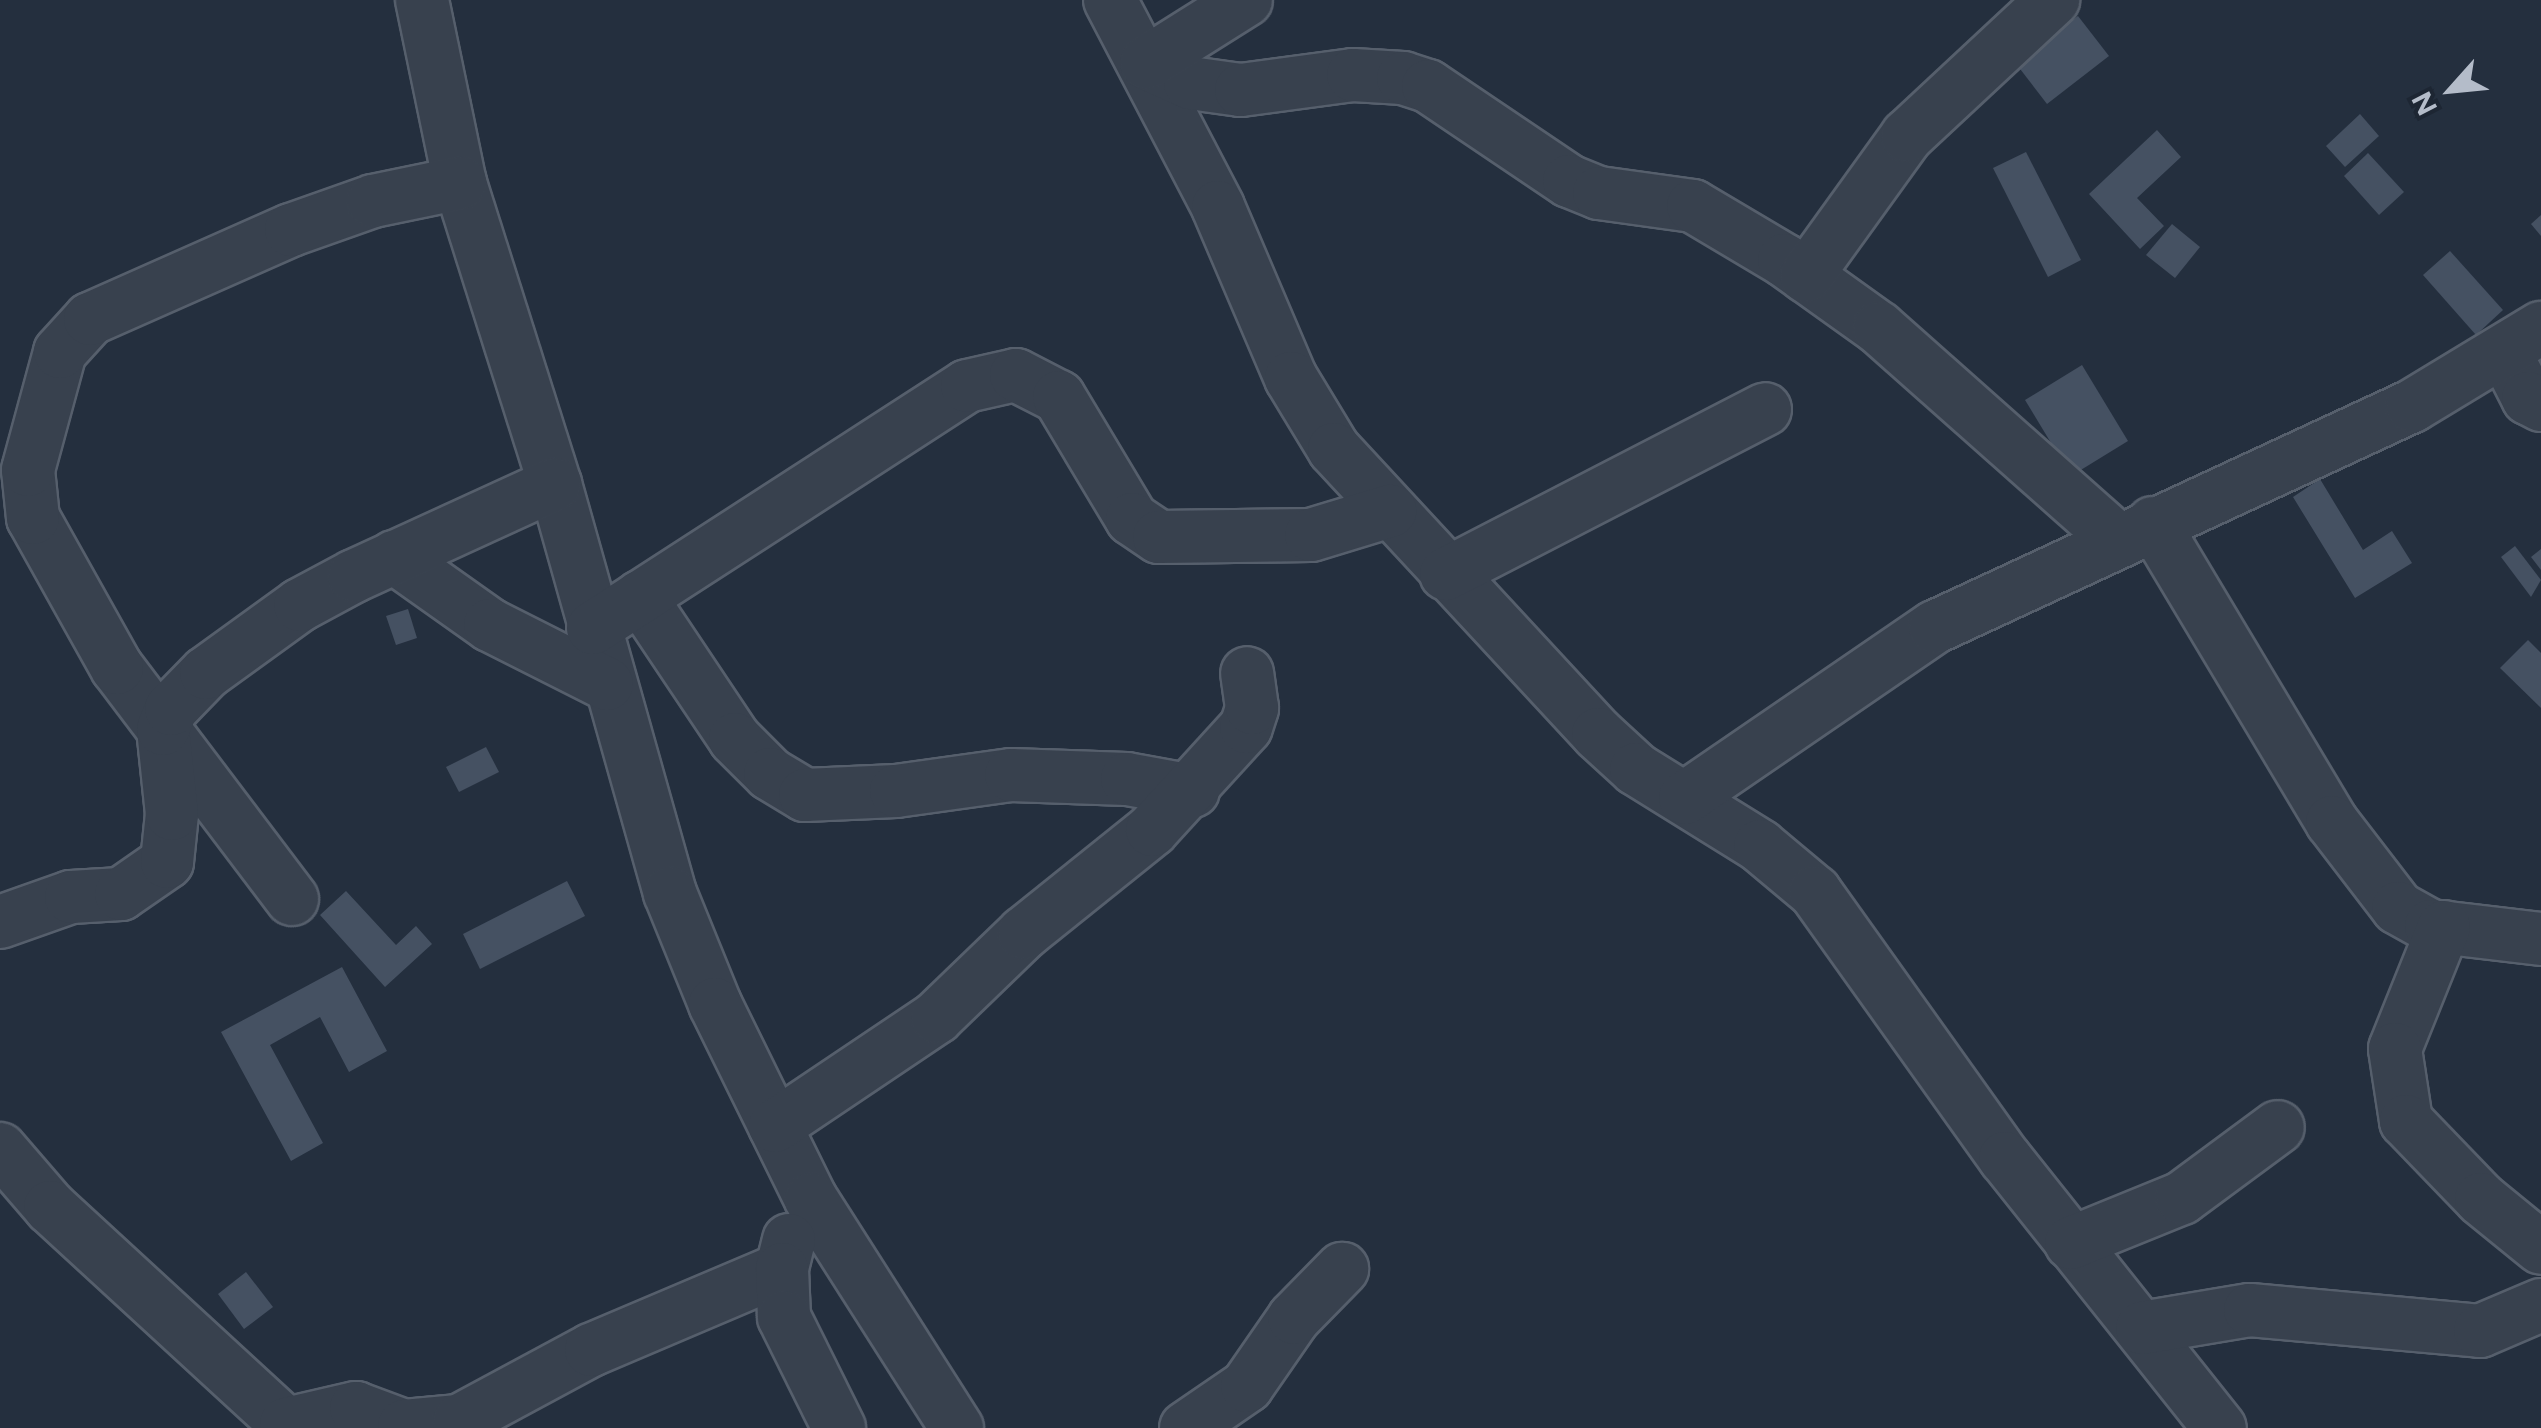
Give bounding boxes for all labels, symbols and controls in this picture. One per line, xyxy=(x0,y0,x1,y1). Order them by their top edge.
north arrow xyxy=(2401,40,2501,140)
text: N xyxy=(2404,86,2444,121)

